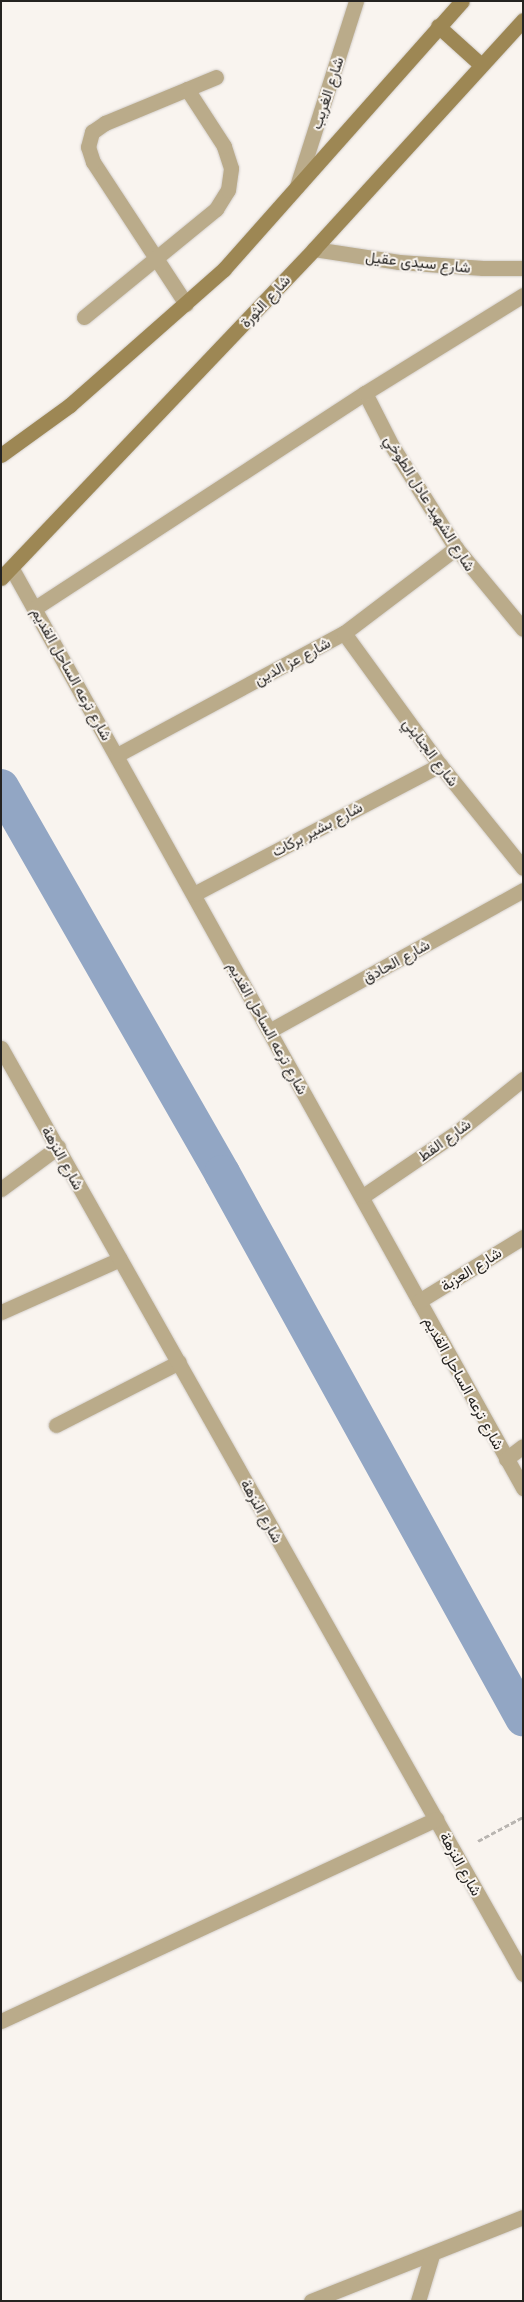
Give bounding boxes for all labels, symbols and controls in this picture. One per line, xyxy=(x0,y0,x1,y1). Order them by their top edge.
street label: شارع الغريب xyxy=(307,55,347,131)
street label: شارع سيدى عقيل xyxy=(365,248,471,276)
street label: شارع الثورة xyxy=(236,271,294,331)
street label: شارع الشهيد عادل الطوخي xyxy=(381,432,479,574)
street label: شارع ترعه الساحل القديم xyxy=(28,604,116,744)
street label: شارع عز الدين xyxy=(251,633,333,689)
street label: شارع الجنايني xyxy=(400,714,462,790)
street label: شارع بشير بركات xyxy=(269,798,365,860)
street label: شارع الحادق xyxy=(359,935,433,987)
street label: شارع ترعه الساحل القديم xyxy=(224,958,312,1098)
street label: شارع القط xyxy=(414,1115,474,1165)
street label: شارع النزهة xyxy=(38,1123,88,1193)
street label: شارع العزبة xyxy=(437,1243,505,1295)
street label: شارع ترعه الساحل القديم xyxy=(420,1313,508,1453)
street label: شارع النزهة xyxy=(237,1476,287,1546)
street label: شارع النزهة xyxy=(436,1829,486,1899)

